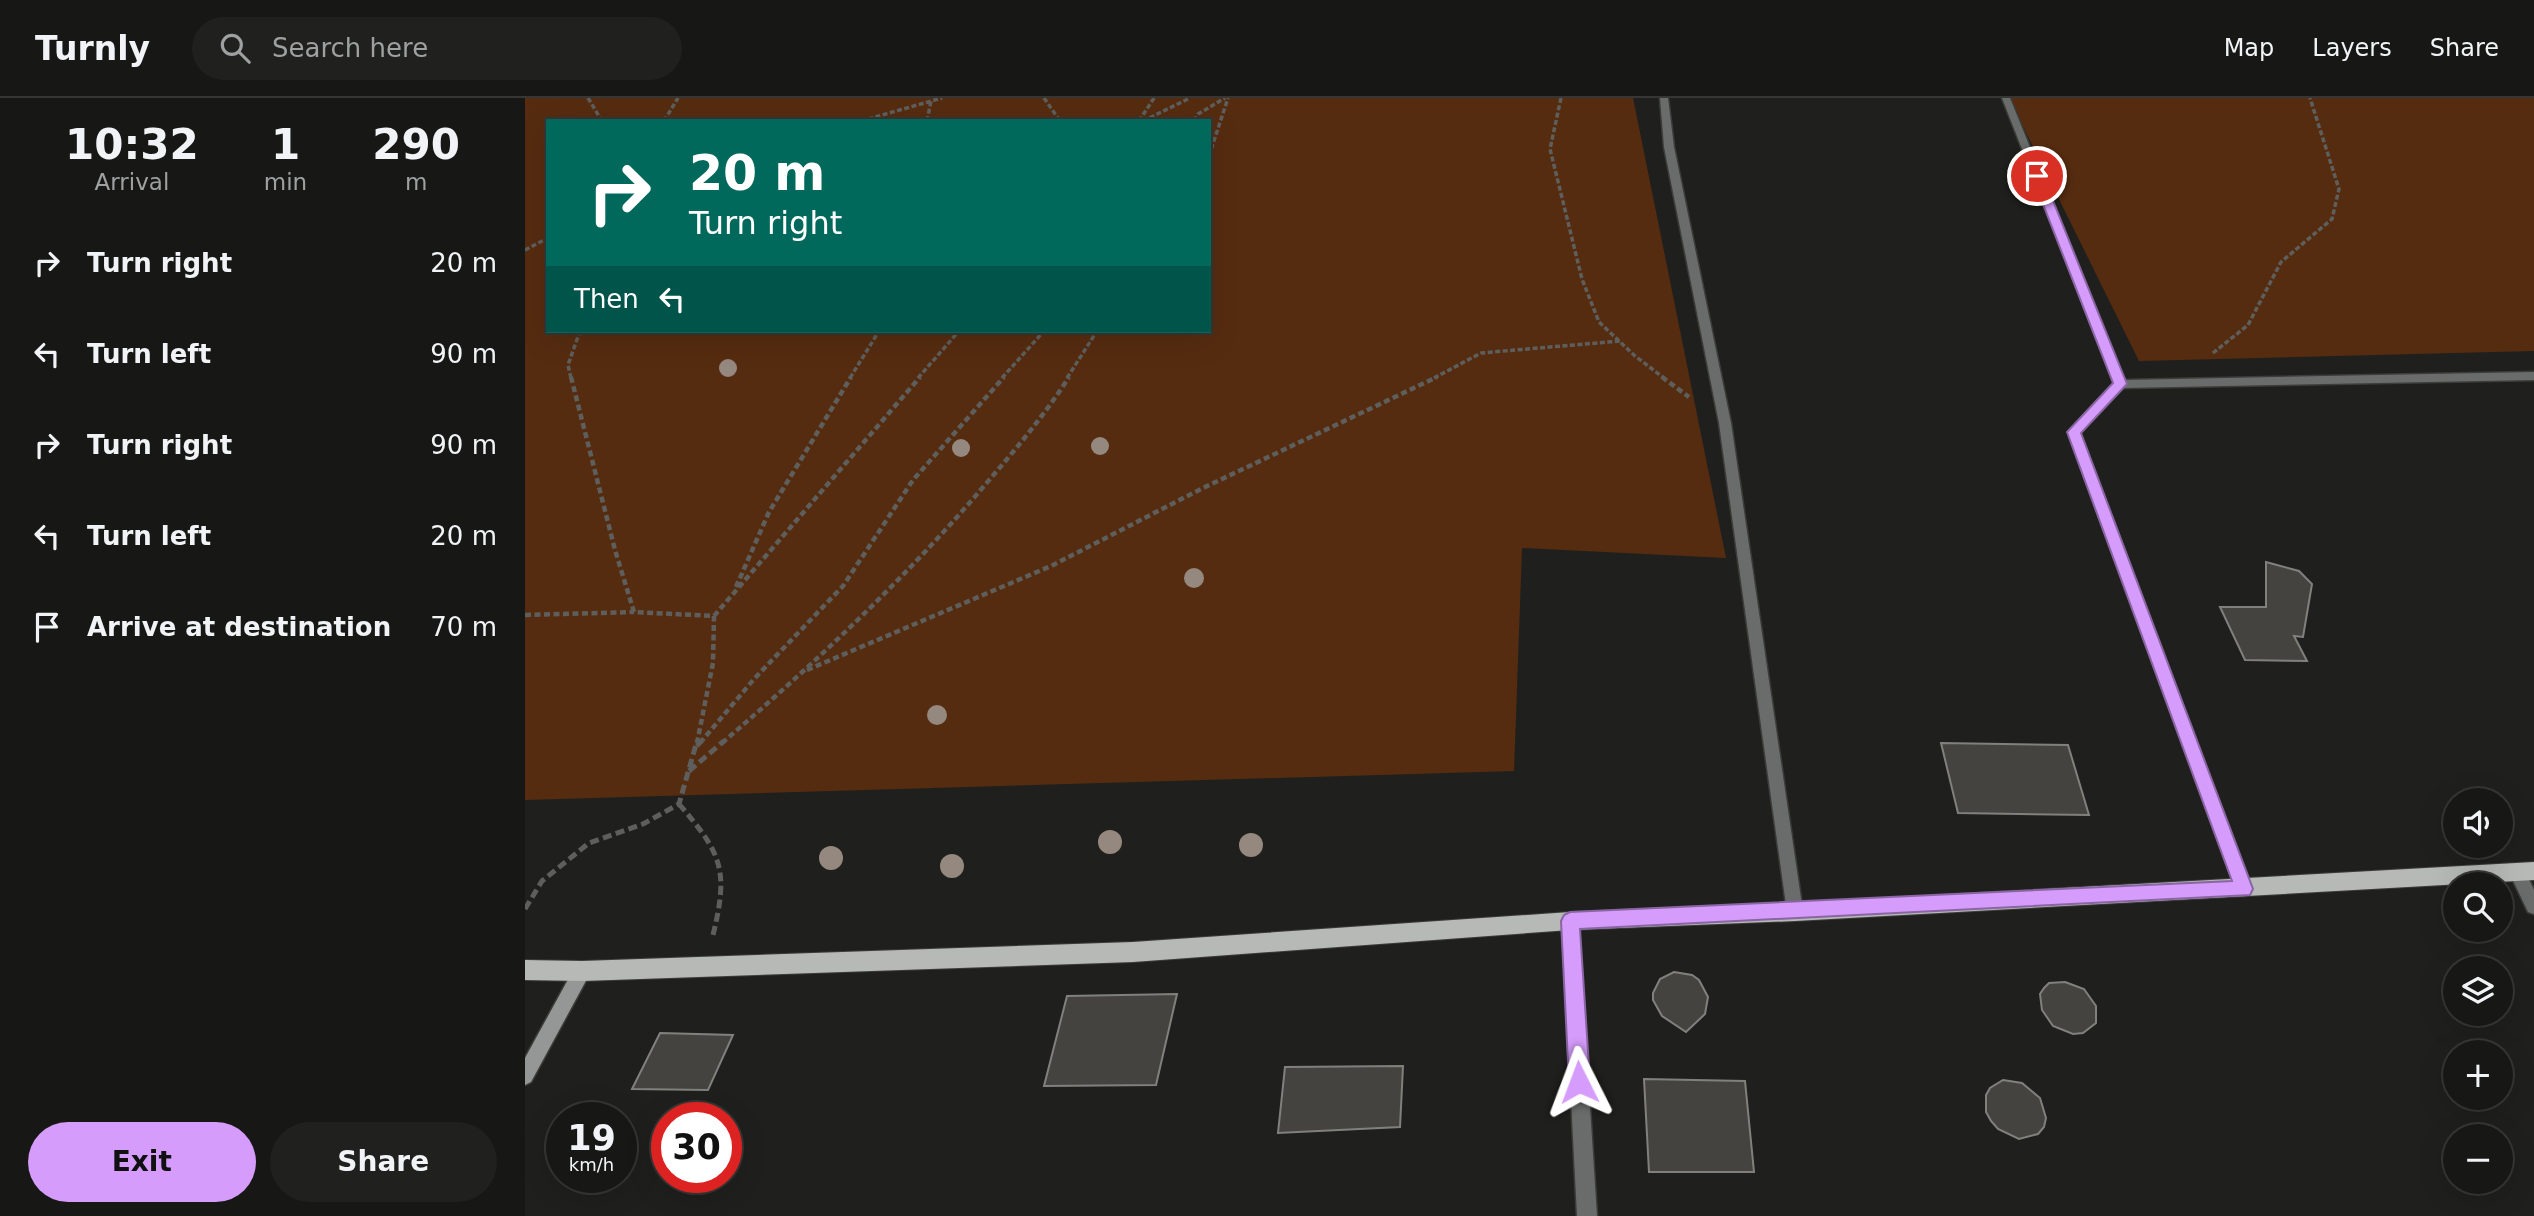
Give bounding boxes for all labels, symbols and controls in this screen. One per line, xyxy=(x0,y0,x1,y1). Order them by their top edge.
search box xyxy=(192,17,682,80)
text: Turnly xyxy=(35,29,150,68)
icon: search xyxy=(216,29,254,67)
text: Search here xyxy=(272,33,428,63)
text: Map xyxy=(2224,34,2274,62)
text: Layers xyxy=(2312,34,2392,62)
text: Share xyxy=(2430,34,2499,62)
text: 10:32 xyxy=(65,120,199,169)
text: 1 xyxy=(271,120,300,169)
text: 290 xyxy=(372,120,460,169)
text: 20 m xyxy=(689,145,825,202)
pin xyxy=(2007,146,2067,206)
icon: right xyxy=(574,147,665,238)
icon: arrive xyxy=(2018,157,2056,195)
text: Arrival xyxy=(95,169,169,195)
text: min xyxy=(264,169,307,195)
text: m xyxy=(405,169,427,195)
text: Turn right xyxy=(689,204,842,242)
icon: right xyxy=(28,244,66,282)
text: Turn right xyxy=(87,248,232,278)
text: 20 m xyxy=(430,248,497,278)
icon: left xyxy=(653,280,691,318)
text: Then xyxy=(574,284,639,314)
icon: left xyxy=(28,335,66,373)
text: Turn left xyxy=(87,339,211,369)
text: 90 m xyxy=(430,339,497,369)
icon: right xyxy=(28,426,66,464)
text: Turn right xyxy=(87,430,232,460)
text: 90 m xyxy=(430,430,497,460)
icon: left xyxy=(28,517,66,555)
text: Turn left xyxy=(87,521,211,551)
text: 20 m xyxy=(430,521,497,551)
icon: arrive xyxy=(28,608,66,646)
text: Arrive at destination xyxy=(87,612,391,642)
text: 70 m xyxy=(430,612,497,642)
map controls xyxy=(2443,788,2513,1194)
button: sound xyxy=(2443,788,2513,858)
button: search xyxy=(2443,872,2513,942)
button: layers xyxy=(2443,956,2513,1026)
button: + xyxy=(2443,1040,2513,1110)
position arrow xyxy=(1542,1045,1616,1119)
speed limit sign: 30 xyxy=(651,1102,742,1193)
text: 19 xyxy=(567,1118,616,1158)
button: Exit xyxy=(28,1122,256,1202)
button: Share xyxy=(270,1122,497,1202)
button: − xyxy=(2443,1124,2513,1194)
text: km/h xyxy=(569,1154,614,1175)

